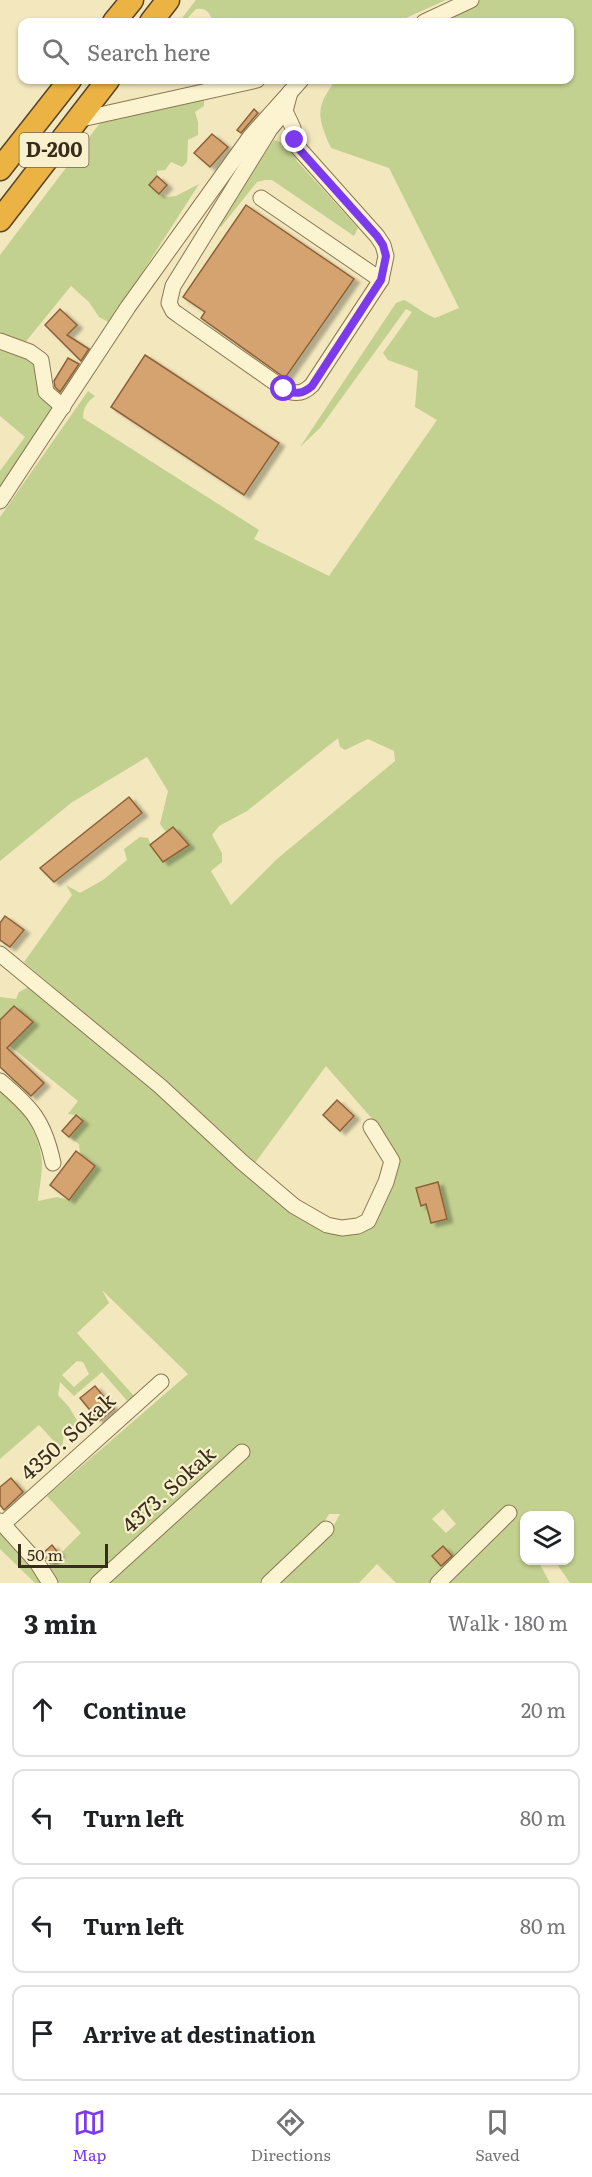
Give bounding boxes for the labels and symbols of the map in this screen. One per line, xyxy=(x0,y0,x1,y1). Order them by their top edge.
route end xyxy=(281,126,307,152)
road number: D-200 xyxy=(20,133,88,167)
route start xyxy=(270,375,296,401)
street label: 4350. Sokak xyxy=(12,1384,121,1486)
street label: 4373. Sokak xyxy=(114,1437,221,1539)
scale bar xyxy=(18,1541,108,1568)

